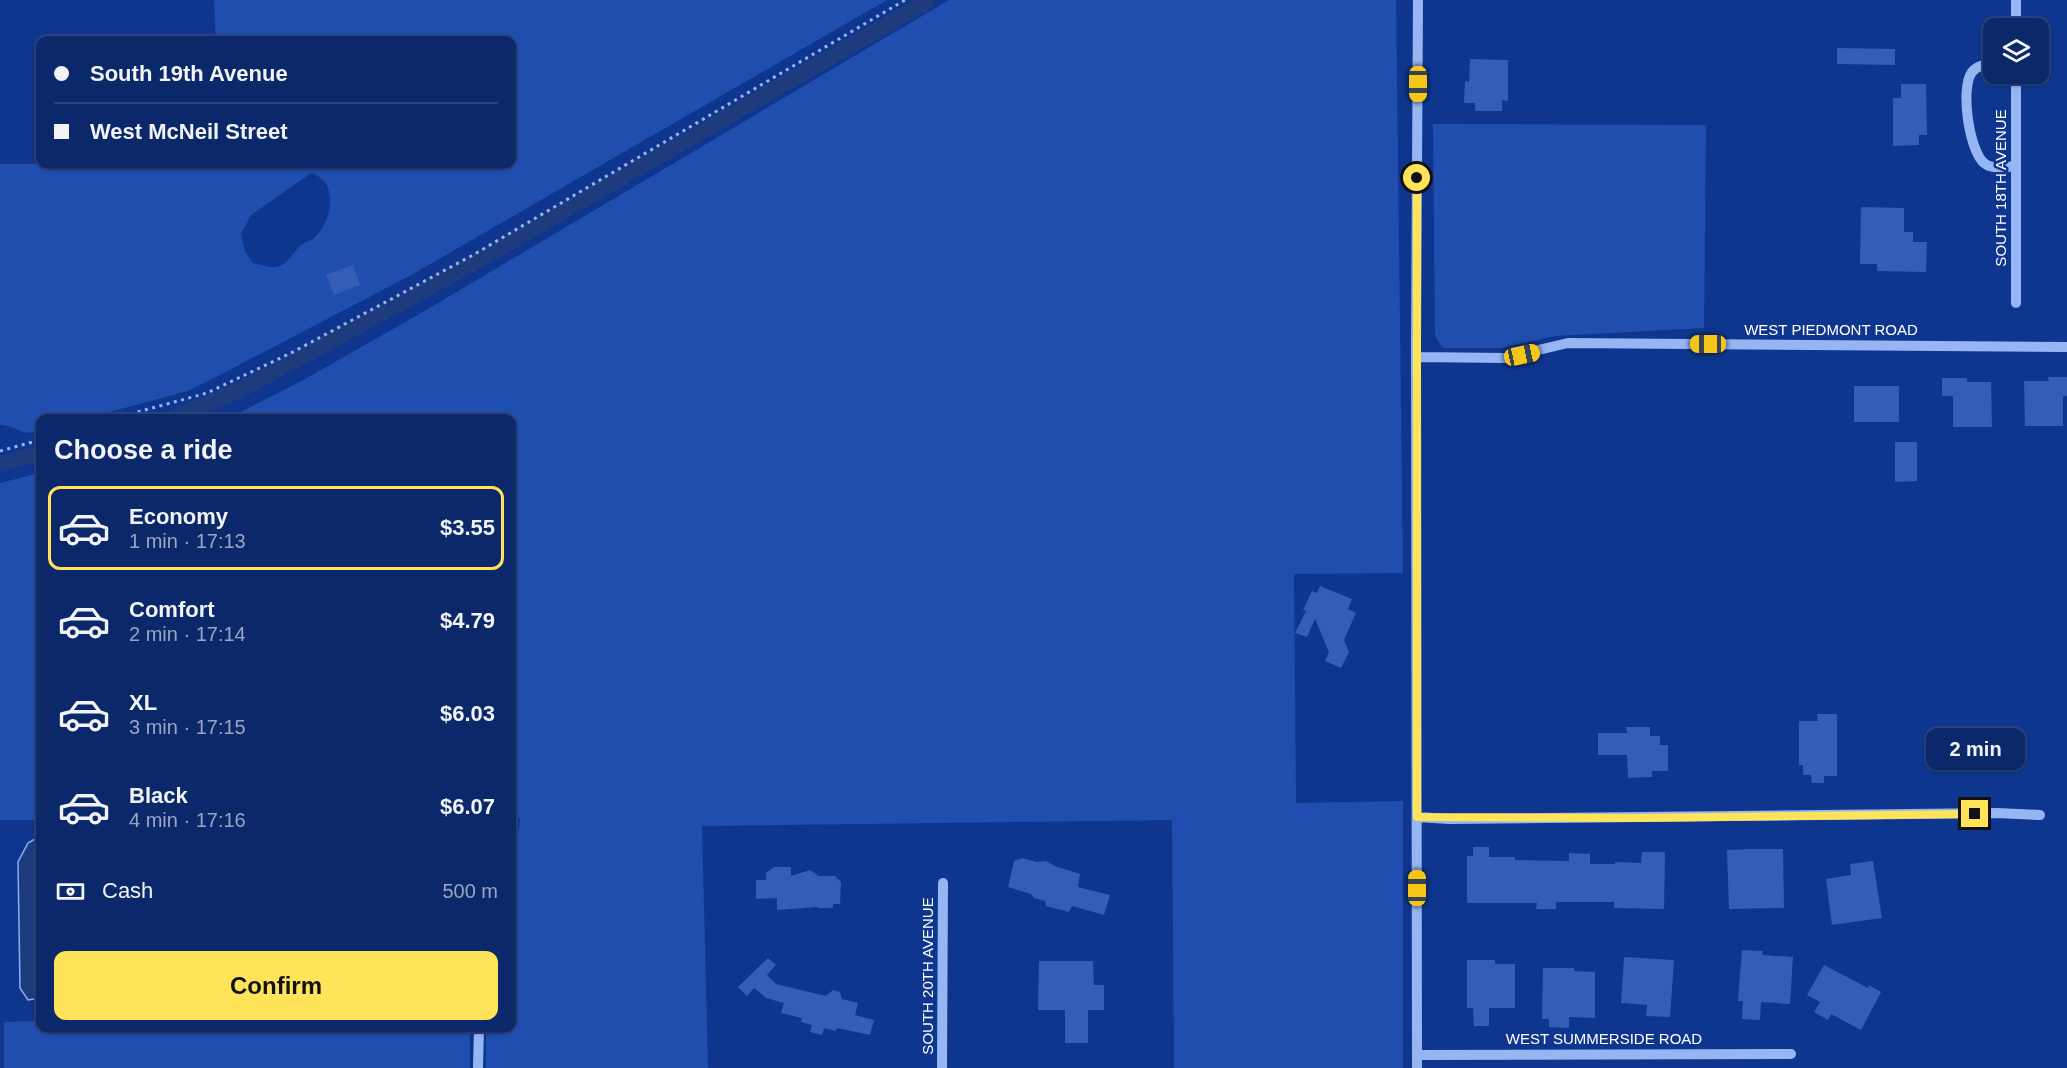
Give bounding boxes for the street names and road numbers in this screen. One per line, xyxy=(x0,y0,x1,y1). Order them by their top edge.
street label: SOUTH 18TH AVENUE xyxy=(1992,109,2009,267)
street label: WEST PIEDMONT ROAD xyxy=(1744,321,1918,338)
street label: SOUTH 20TH AVENUE xyxy=(919,897,936,1055)
street label: WEST SUMMERSIDE ROAD xyxy=(1506,1030,1702,1047)

